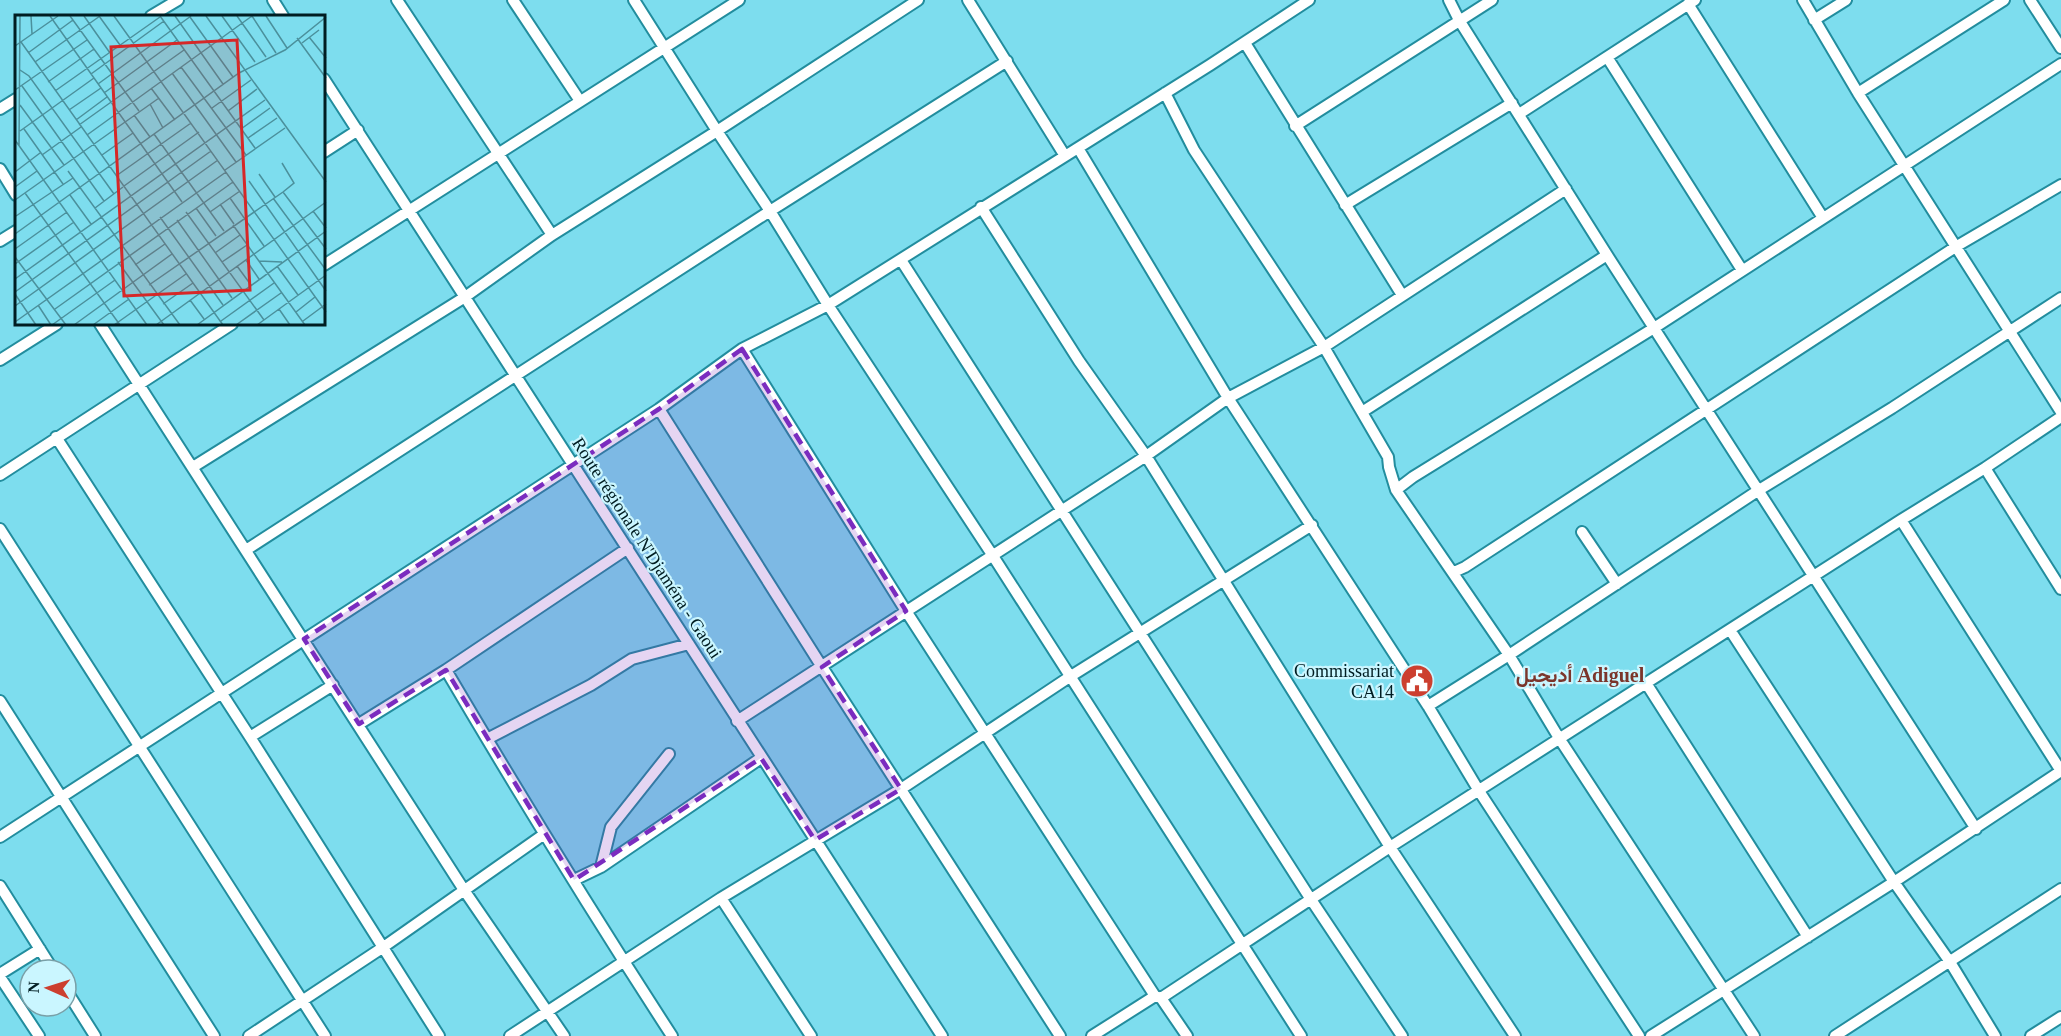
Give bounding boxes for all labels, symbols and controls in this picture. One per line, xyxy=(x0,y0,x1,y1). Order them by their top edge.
inset map xyxy=(15,15,326,326)
street label: Route régionale N'Djaména - Gaoui xyxy=(568,434,726,662)
place label: Commissariat CA14 xyxy=(1294,661,1394,702)
public building icon: Commissariat CA14 xyxy=(1399,663,1435,699)
district label: أديجيل Adiguel xyxy=(1516,664,1645,687)
north arrow xyxy=(18,958,78,1018)
text: N xyxy=(25,981,42,993)

